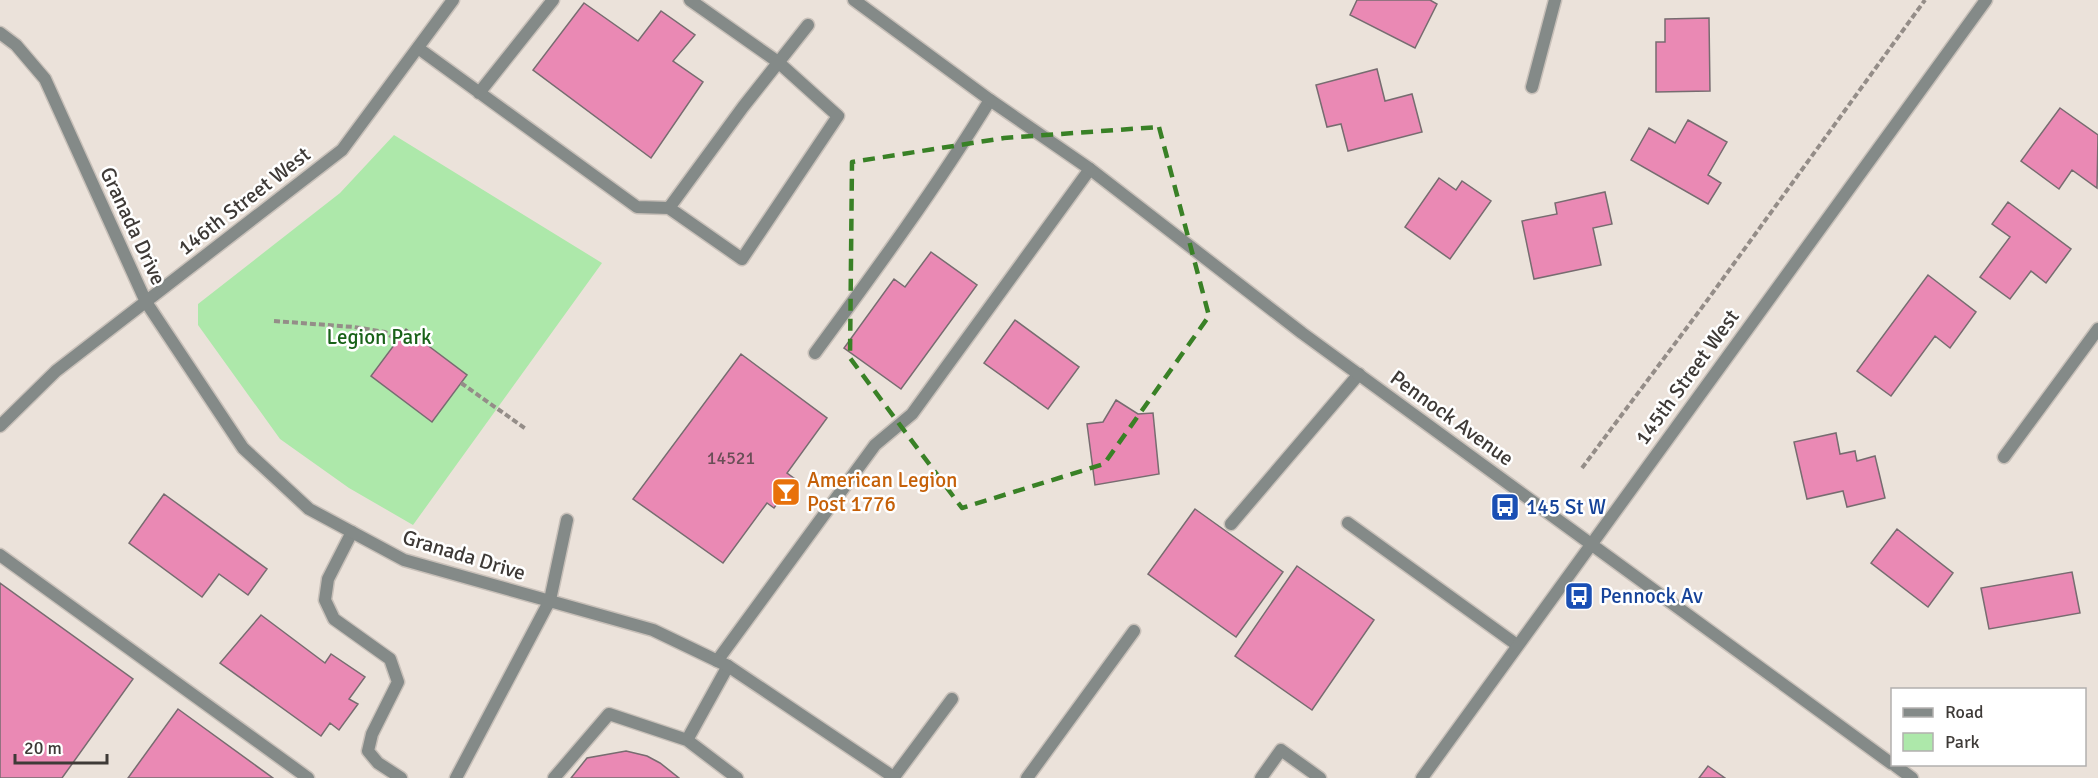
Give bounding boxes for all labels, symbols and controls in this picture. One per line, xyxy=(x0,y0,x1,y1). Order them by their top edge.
street label: 146th Street West xyxy=(173,141,315,261)
street label: Granada Drive xyxy=(94,163,172,289)
street label: 145th Street West xyxy=(1629,304,1745,450)
park label: Legion Park xyxy=(327,324,432,350)
street label: Pennock Avenue xyxy=(1385,364,1519,472)
house number: 14521 xyxy=(707,447,755,469)
place label: American Legion Post 1776 xyxy=(807,467,958,517)
bar icon: American Legion Post 1776 xyxy=(770,476,802,508)
bus stop icon: 145 St W xyxy=(1489,491,1521,523)
place label: 145 St W xyxy=(1526,494,1606,520)
street label: Granada Drive xyxy=(399,524,529,586)
bus stop icon: Pennock Av xyxy=(1563,580,1595,612)
place label: Pennock Av xyxy=(1600,583,1703,609)
legend xyxy=(1891,688,2086,766)
text: Road xyxy=(1945,701,1984,723)
scale bar xyxy=(15,727,106,765)
text: Park xyxy=(1945,731,1980,753)
text: 20 m xyxy=(24,737,62,759)

